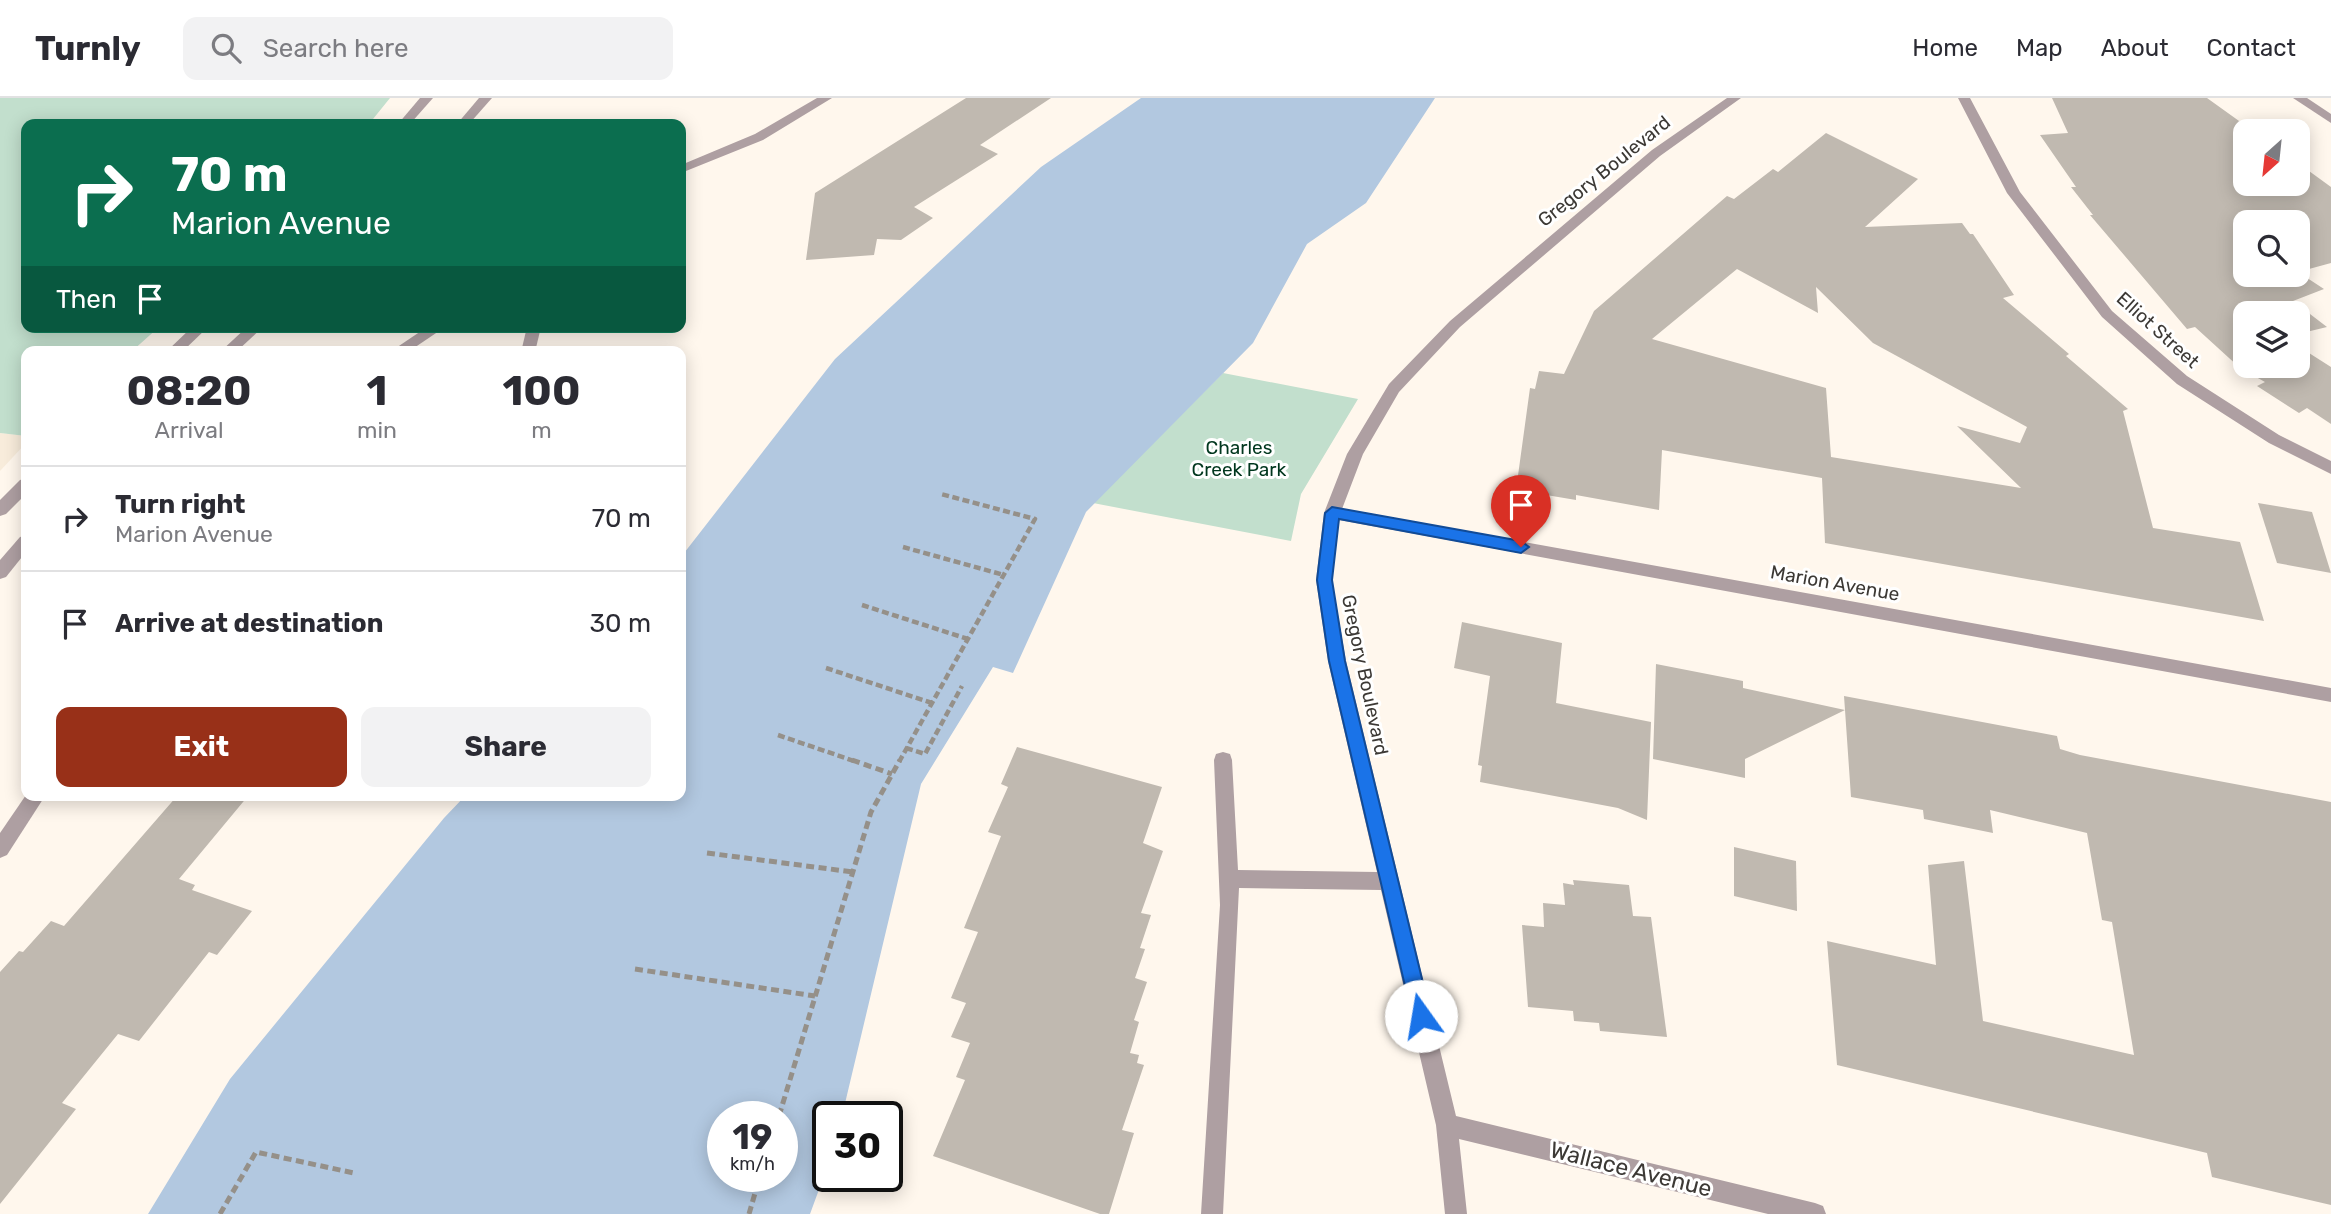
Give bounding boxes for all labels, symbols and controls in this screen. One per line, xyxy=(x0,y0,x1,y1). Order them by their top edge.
search box xyxy=(183,17,673,80)
text: Turnly xyxy=(35,29,141,68)
icon: search xyxy=(207,29,245,67)
text: Search here xyxy=(263,33,409,64)
text: Home xyxy=(1912,34,1978,62)
text: Map xyxy=(2016,34,2063,62)
text: About xyxy=(2101,34,2169,62)
text: Contact xyxy=(2207,34,2296,62)
street label: Gregory Boulevard xyxy=(1533,111,1675,231)
north arrow xyxy=(2233,119,2310,196)
map controls xyxy=(2233,119,2310,378)
text: 70 m xyxy=(171,145,288,203)
icon: right xyxy=(56,147,147,238)
text: Marion Avenue xyxy=(171,204,391,242)
button: search xyxy=(2233,210,2310,287)
icon: arrive xyxy=(131,280,169,318)
text: Then xyxy=(56,284,117,315)
street label: Elliot Street xyxy=(2112,287,2204,373)
button: layers xyxy=(2233,301,2310,378)
text: 08:20 xyxy=(126,366,252,416)
text: 1 xyxy=(367,366,387,416)
text: 100 xyxy=(502,366,580,416)
text: Arrival xyxy=(155,416,224,444)
text: min xyxy=(357,416,397,444)
text: m xyxy=(531,416,552,444)
park label: Charles Creek Park xyxy=(1192,436,1287,481)
pin xyxy=(1491,475,1551,547)
icon: arrive xyxy=(1502,486,1540,524)
text: Turn right xyxy=(115,489,245,520)
icon: right xyxy=(56,500,94,538)
text: 70 m xyxy=(592,503,651,534)
text: Marion Avenue xyxy=(115,520,273,548)
street label: Marion Avenue xyxy=(1769,560,1901,606)
street label: Gregory Boulevard xyxy=(1337,593,1393,757)
icon: arrive xyxy=(56,605,94,643)
text: Arrive at destination xyxy=(115,608,383,639)
text: 30 m xyxy=(589,608,651,639)
button: Exit xyxy=(56,707,347,787)
button: Share xyxy=(361,707,651,787)
position arrow xyxy=(1384,979,1458,1053)
speed limit sign: 30 xyxy=(812,1101,903,1192)
text: 19 xyxy=(733,1116,772,1158)
street label: Wallace Avenue xyxy=(1547,1135,1715,1203)
text: km/h xyxy=(730,1153,775,1175)

